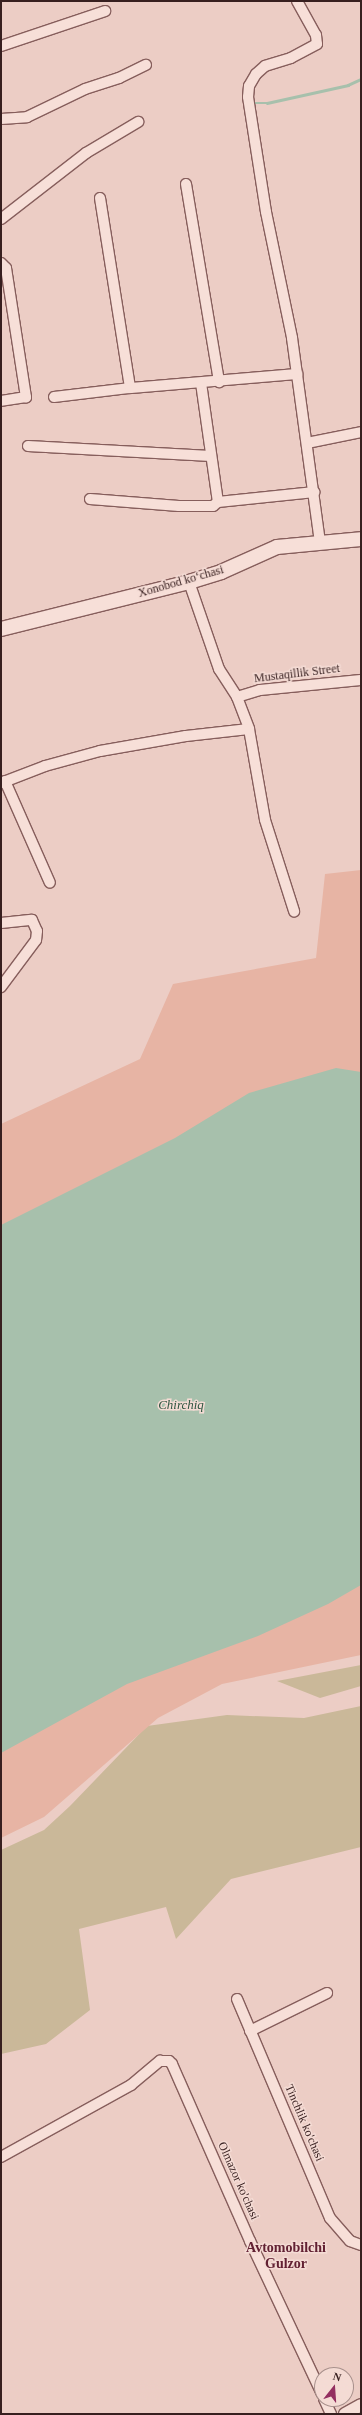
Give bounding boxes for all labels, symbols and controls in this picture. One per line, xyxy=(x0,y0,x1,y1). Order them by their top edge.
street label: Xonobod koʻchasi xyxy=(137,563,225,601)
street label: Mustaqillik Street xyxy=(253,662,341,686)
water label: Chirchiq xyxy=(158,1397,204,1413)
street label: Tinchlik ko'chasi xyxy=(281,2082,327,2164)
street label: Olmazor ko'chasi xyxy=(214,2140,262,2222)
district label: Avtomobilchi Gulzor xyxy=(246,2240,326,2272)
north arrow xyxy=(314,2367,354,2407)
text: N xyxy=(332,2370,343,2383)

